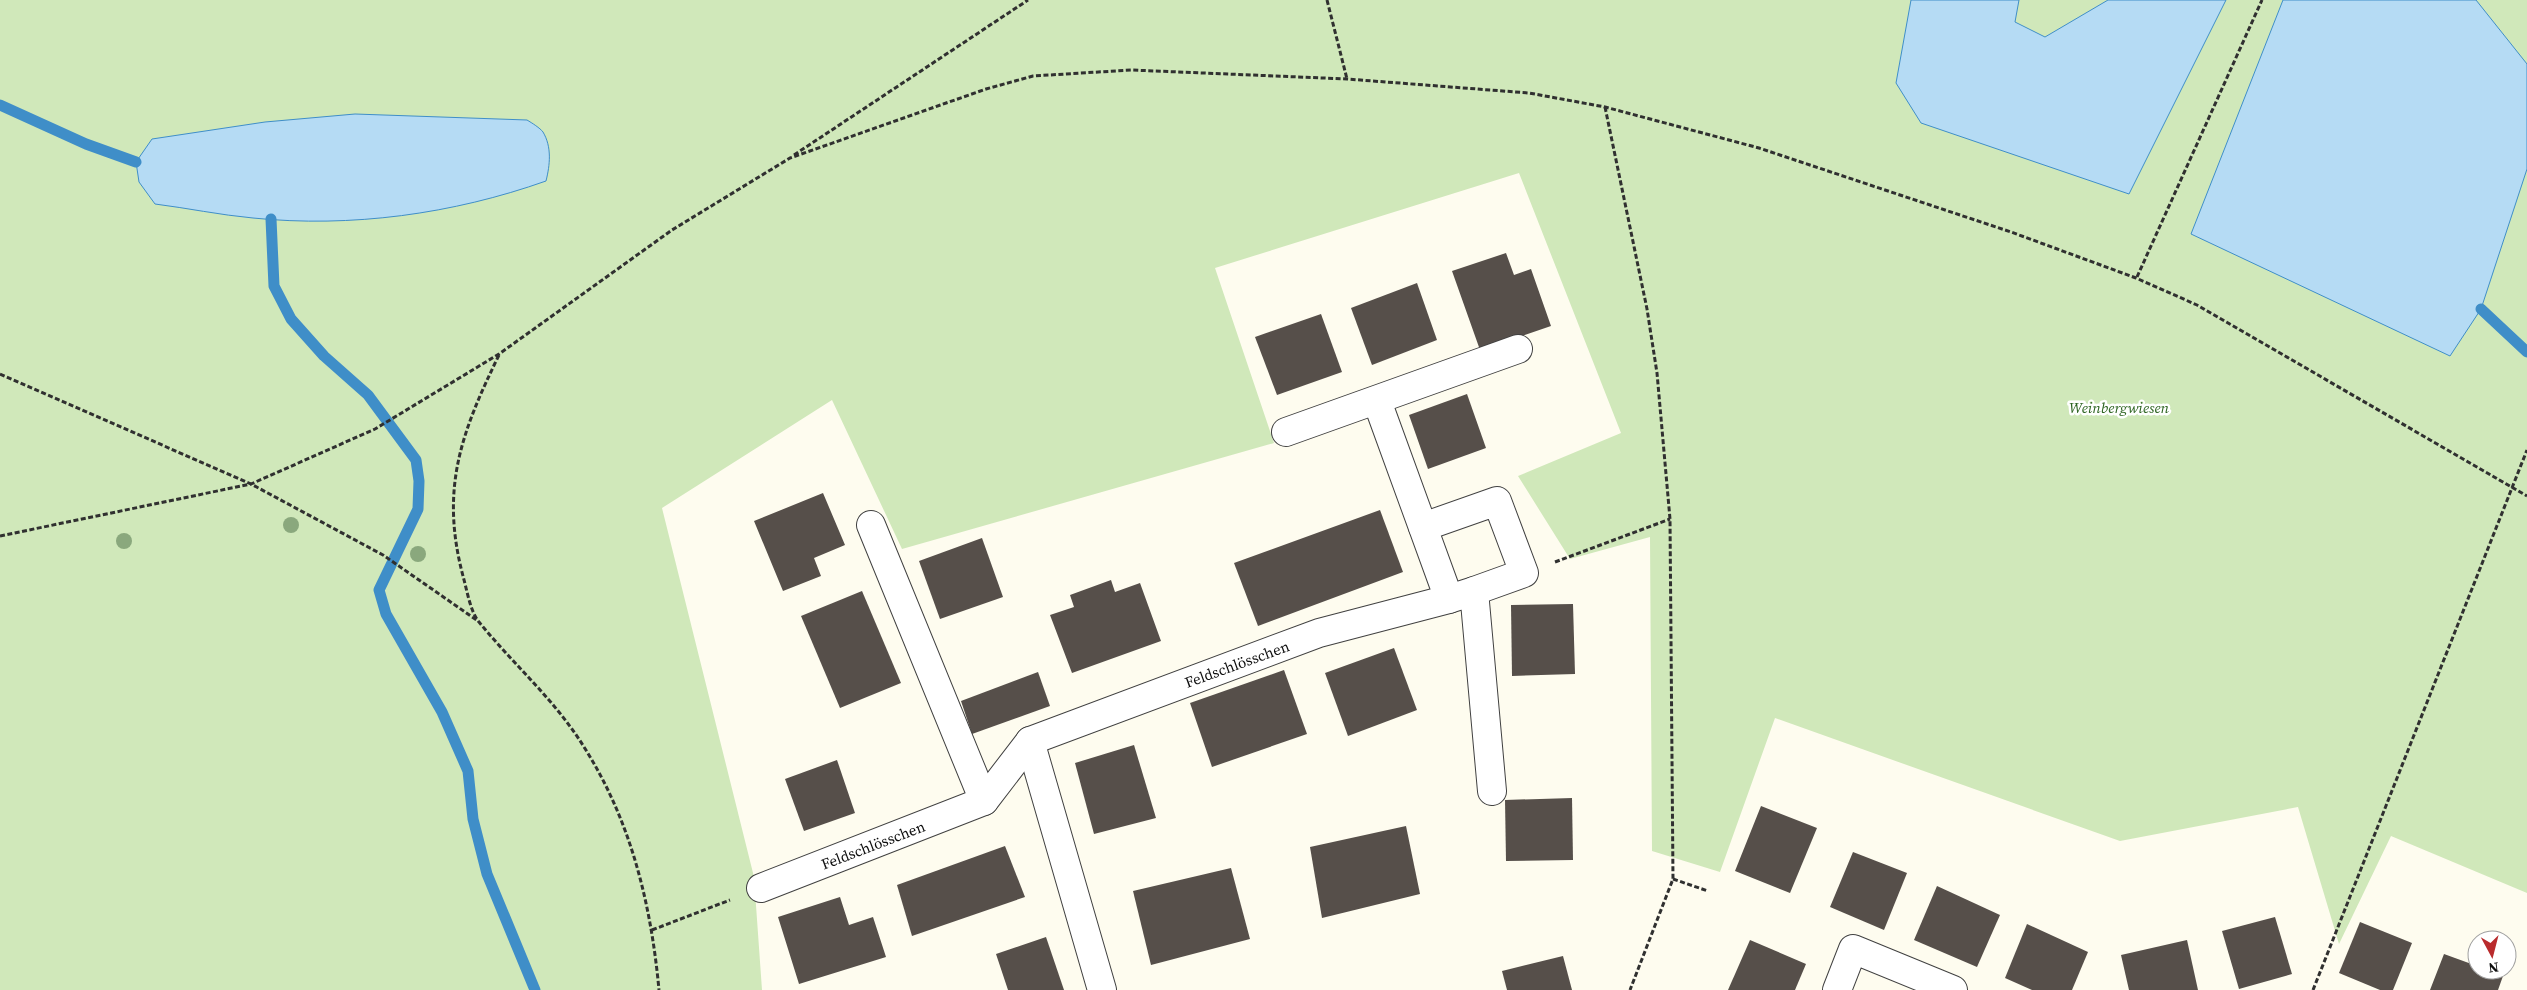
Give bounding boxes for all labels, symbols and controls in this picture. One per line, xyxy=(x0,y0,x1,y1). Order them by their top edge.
park label: Weinbergwiesen xyxy=(2069,397,2170,418)
street label: Feldschlösschen xyxy=(1182,635,1292,693)
street label: Feldschlösschen xyxy=(818,816,928,874)
north arrow xyxy=(2467,930,2517,980)
text: N xyxy=(2487,957,2500,978)

